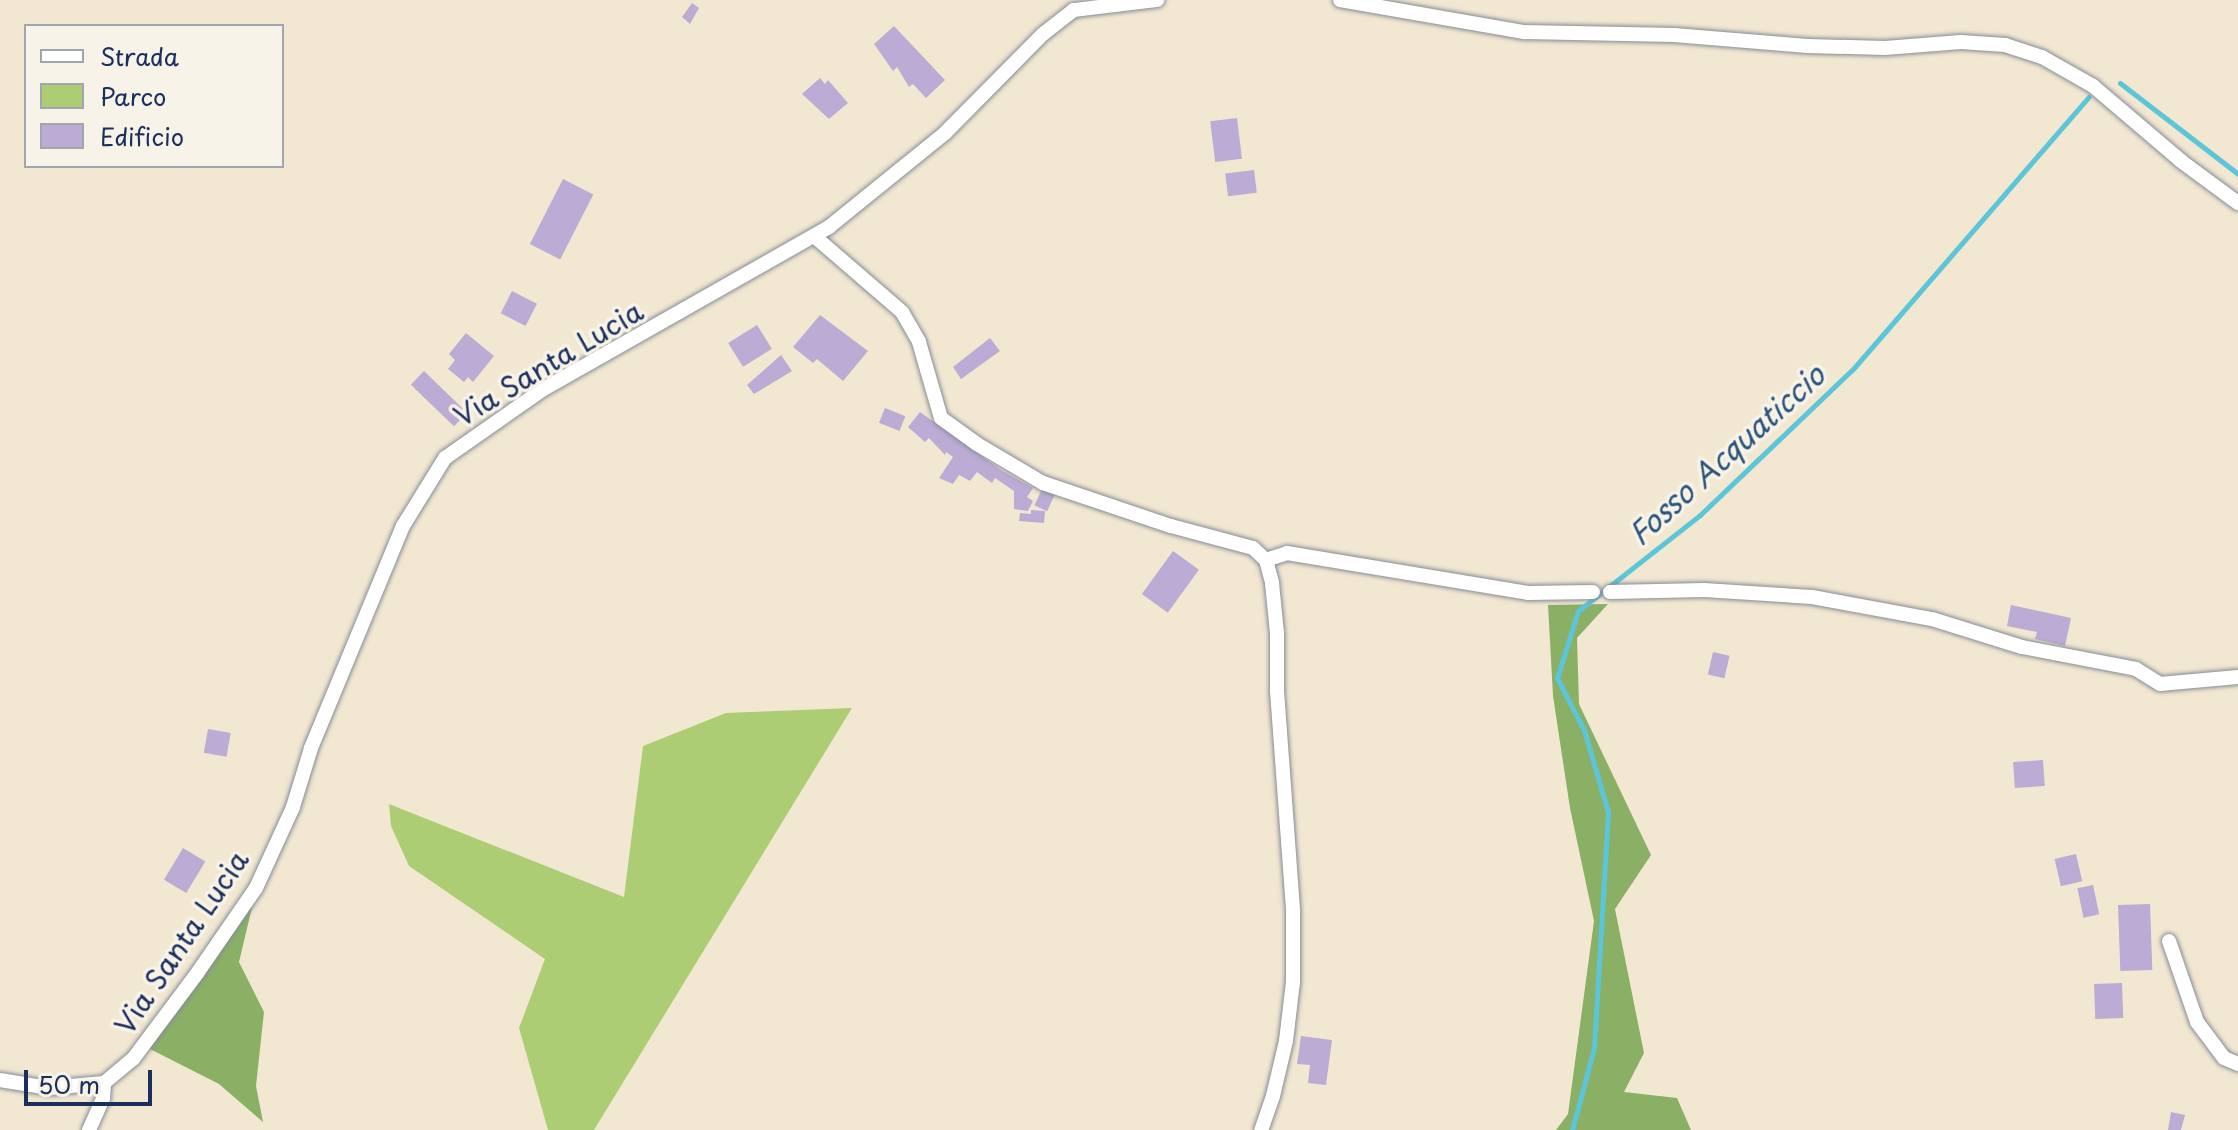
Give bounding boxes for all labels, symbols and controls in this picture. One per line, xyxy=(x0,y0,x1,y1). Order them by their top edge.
legend xyxy=(24,24,284,168)
text: Strada xyxy=(100,38,179,74)
text: Parco xyxy=(100,78,166,114)
text: Edificio xyxy=(100,118,184,154)
street label: Via Santa Lucia xyxy=(448,294,648,432)
water label: Fosso Acquaticcio xyxy=(1619,355,1833,553)
street label: Via Santa Lucia xyxy=(107,844,255,1040)
scale bar xyxy=(28,1054,156,1104)
text: 50 m xyxy=(38,1066,100,1102)

